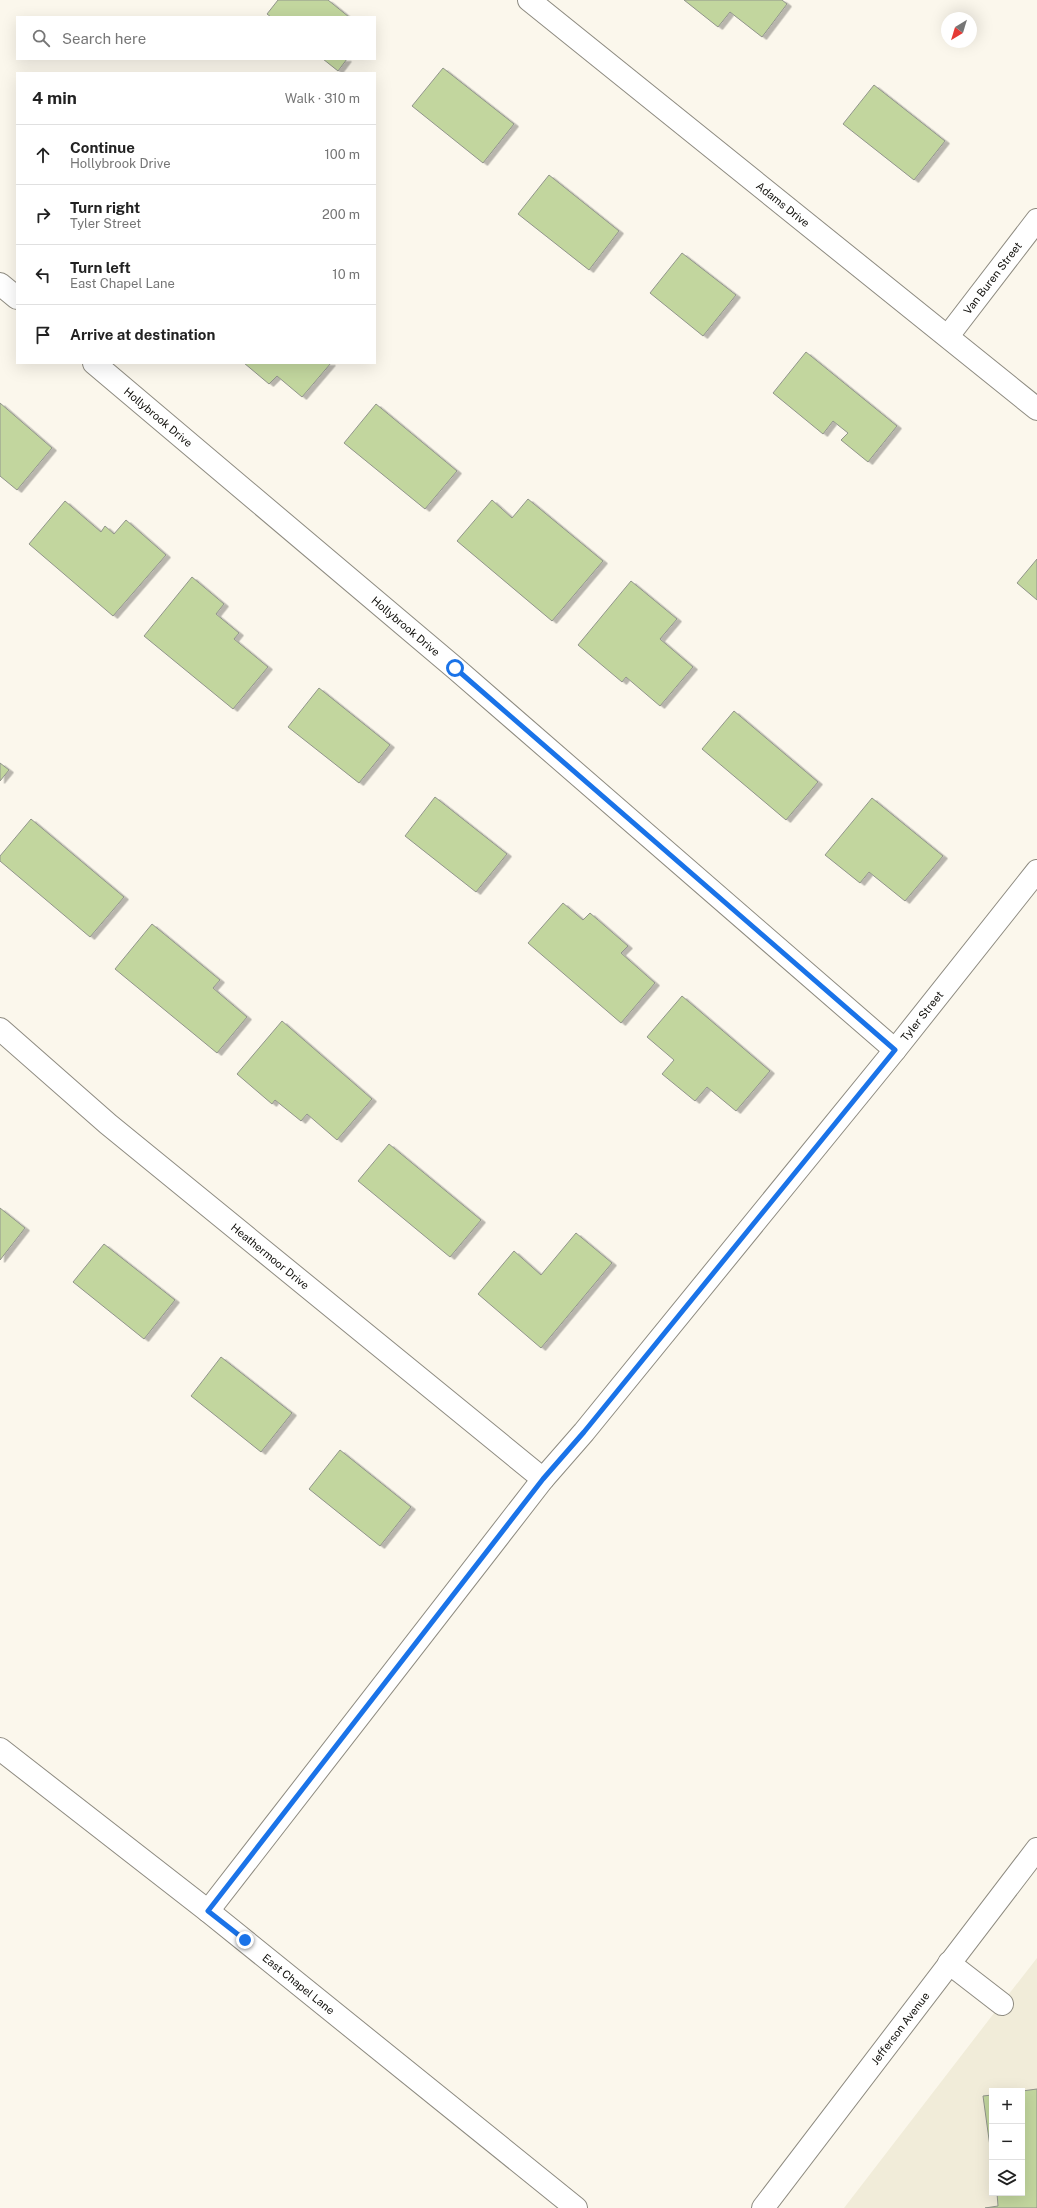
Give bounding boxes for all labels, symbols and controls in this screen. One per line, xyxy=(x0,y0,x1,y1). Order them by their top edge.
north arrow xyxy=(941,12,977,48)
search box xyxy=(16,16,376,60)
icon: search xyxy=(30,27,52,49)
text: Search here xyxy=(62,30,146,47)
text: 4 min xyxy=(32,88,77,108)
text: Walk · 310 m xyxy=(285,91,360,106)
text: Continue xyxy=(70,139,135,156)
icon: ahead xyxy=(32,144,54,166)
text: 100 m xyxy=(324,147,360,162)
text: Hollybrook Drive xyxy=(70,156,171,171)
street label: Adams Drive xyxy=(754,180,812,229)
text: Turn right xyxy=(70,199,140,216)
icon: right xyxy=(32,204,54,226)
text: 200 m xyxy=(322,207,360,222)
text: Tyler Street xyxy=(70,216,141,231)
street label: Van Buren Street xyxy=(961,240,1024,316)
text: Turn left xyxy=(70,259,131,276)
icon: left xyxy=(32,264,54,286)
text: 10 m xyxy=(332,267,360,282)
text: East Chapel Lane xyxy=(70,276,175,291)
icon: arrive xyxy=(32,324,54,346)
text: Arrive at destination xyxy=(70,326,215,343)
street label: Hollybrook Drive xyxy=(122,385,195,449)
street label: Hollybrook Drive xyxy=(369,594,442,658)
route start xyxy=(446,659,464,677)
street label: Tyler Street xyxy=(898,989,945,1043)
street label: Heathermoor Drive xyxy=(229,1221,311,1292)
route end xyxy=(236,1931,254,1949)
street label: East Chapel Lane xyxy=(260,1951,337,2017)
street label: Jefferson Avenue xyxy=(869,1990,932,2067)
map controls xyxy=(989,2088,1025,2196)
button: + xyxy=(989,2088,1025,2124)
button: − xyxy=(989,2124,1025,2160)
button: layers xyxy=(989,2160,1025,2196)

